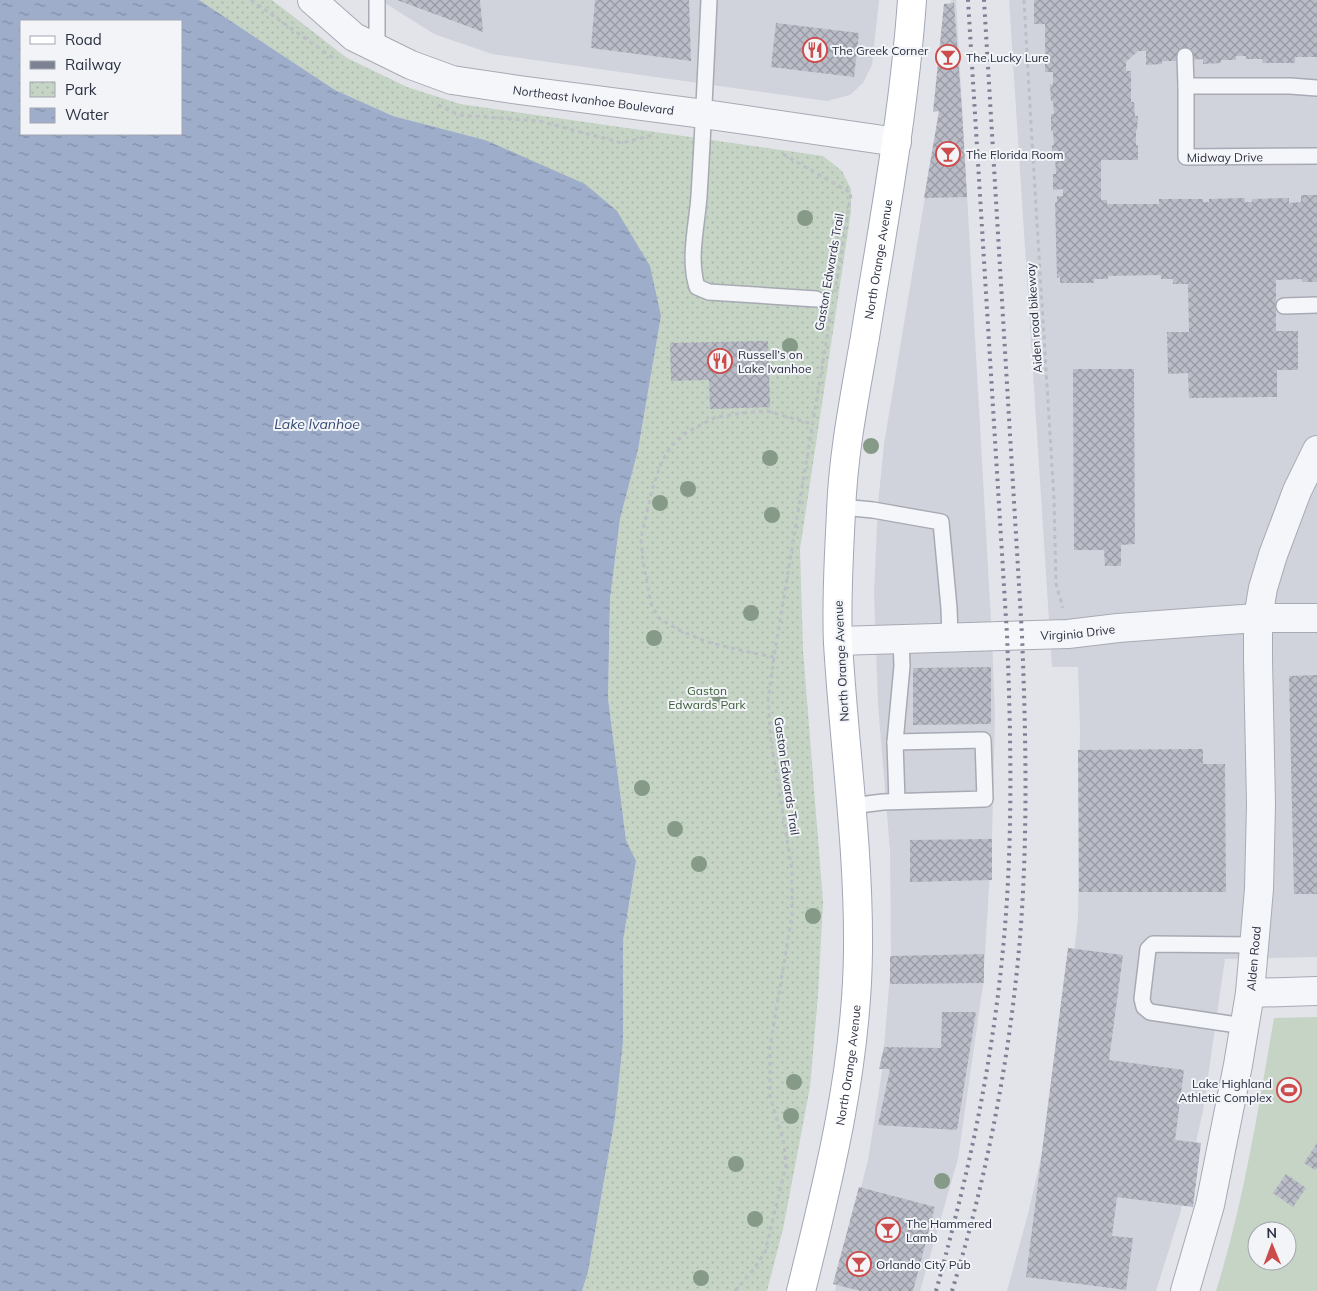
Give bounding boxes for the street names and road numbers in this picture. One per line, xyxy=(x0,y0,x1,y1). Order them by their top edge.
street label: Northeast Ivanhoe Boulevard xyxy=(512,82,675,118)
street label: Midway Drive xyxy=(1187,149,1263,164)
street label: North Orange Avenue xyxy=(860,198,895,320)
street label: Gaston Edwards Trail xyxy=(811,212,847,332)
street label: Aiden road bikeway xyxy=(1023,262,1045,374)
street label: North Orange Avenue xyxy=(830,600,852,722)
street label: Virginia Drive xyxy=(1040,621,1116,642)
street label: Gaston Edwards Trail xyxy=(771,716,803,836)
street label: Alden Road xyxy=(1243,925,1263,992)
street label: North Orange Avenue xyxy=(832,1004,863,1126)

